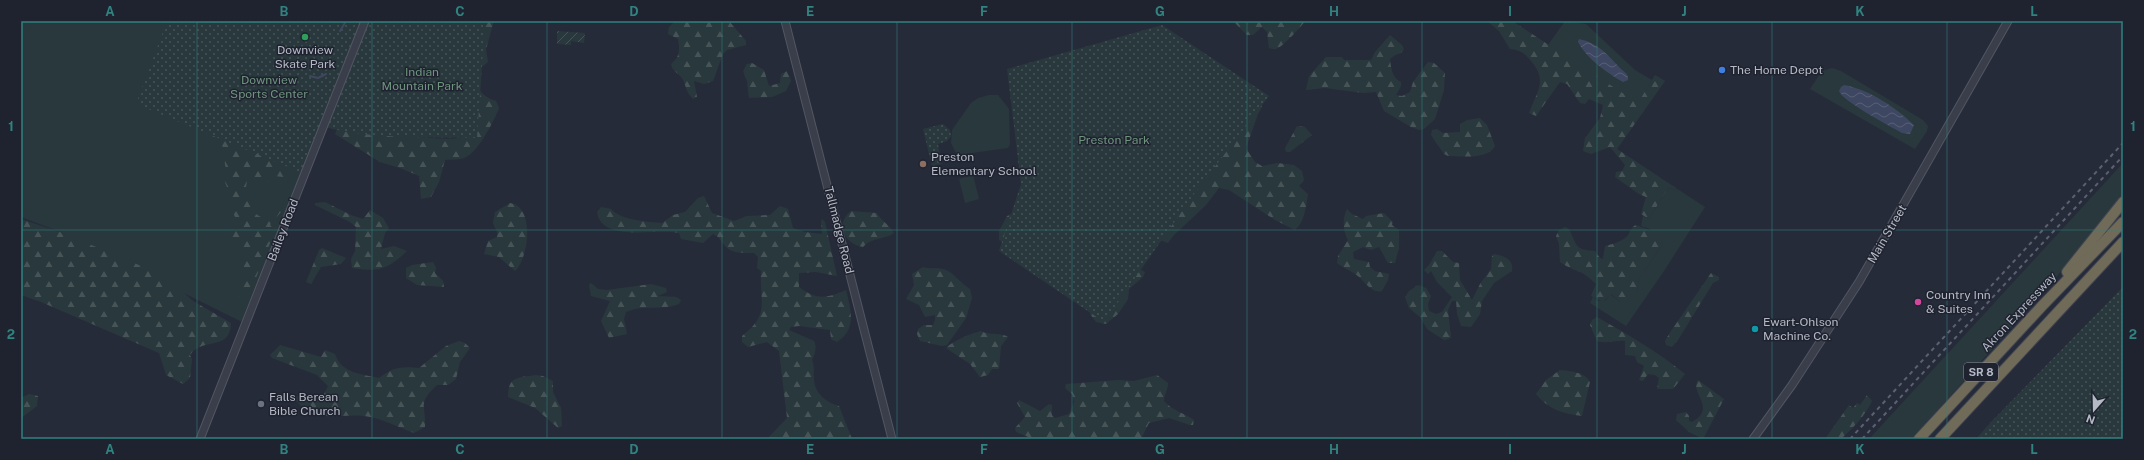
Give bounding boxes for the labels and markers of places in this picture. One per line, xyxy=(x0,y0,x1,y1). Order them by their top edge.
marker: Downview Skate Park xyxy=(300,32,310,42)
place label: Downview Skate Park xyxy=(275,43,336,71)
place label: The Home Depot xyxy=(1730,63,1823,77)
marker: The Home Depot xyxy=(1717,65,1727,75)
place label: Preston Elementary School xyxy=(931,150,1037,178)
marker: Preston Elementary School xyxy=(918,159,928,169)
place label: Country Inn & Suites xyxy=(1926,288,1991,316)
marker: Country Inn & Suites xyxy=(1913,297,1923,307)
place label: Ewart-Ohlson Machine Co. xyxy=(1763,315,1838,343)
marker: Ewart-Ohlson Machine Co. xyxy=(1750,324,1760,334)
place label: Falls Berean Bible Church xyxy=(269,390,340,418)
marker: Falls Berean Bible Church xyxy=(256,399,266,409)

